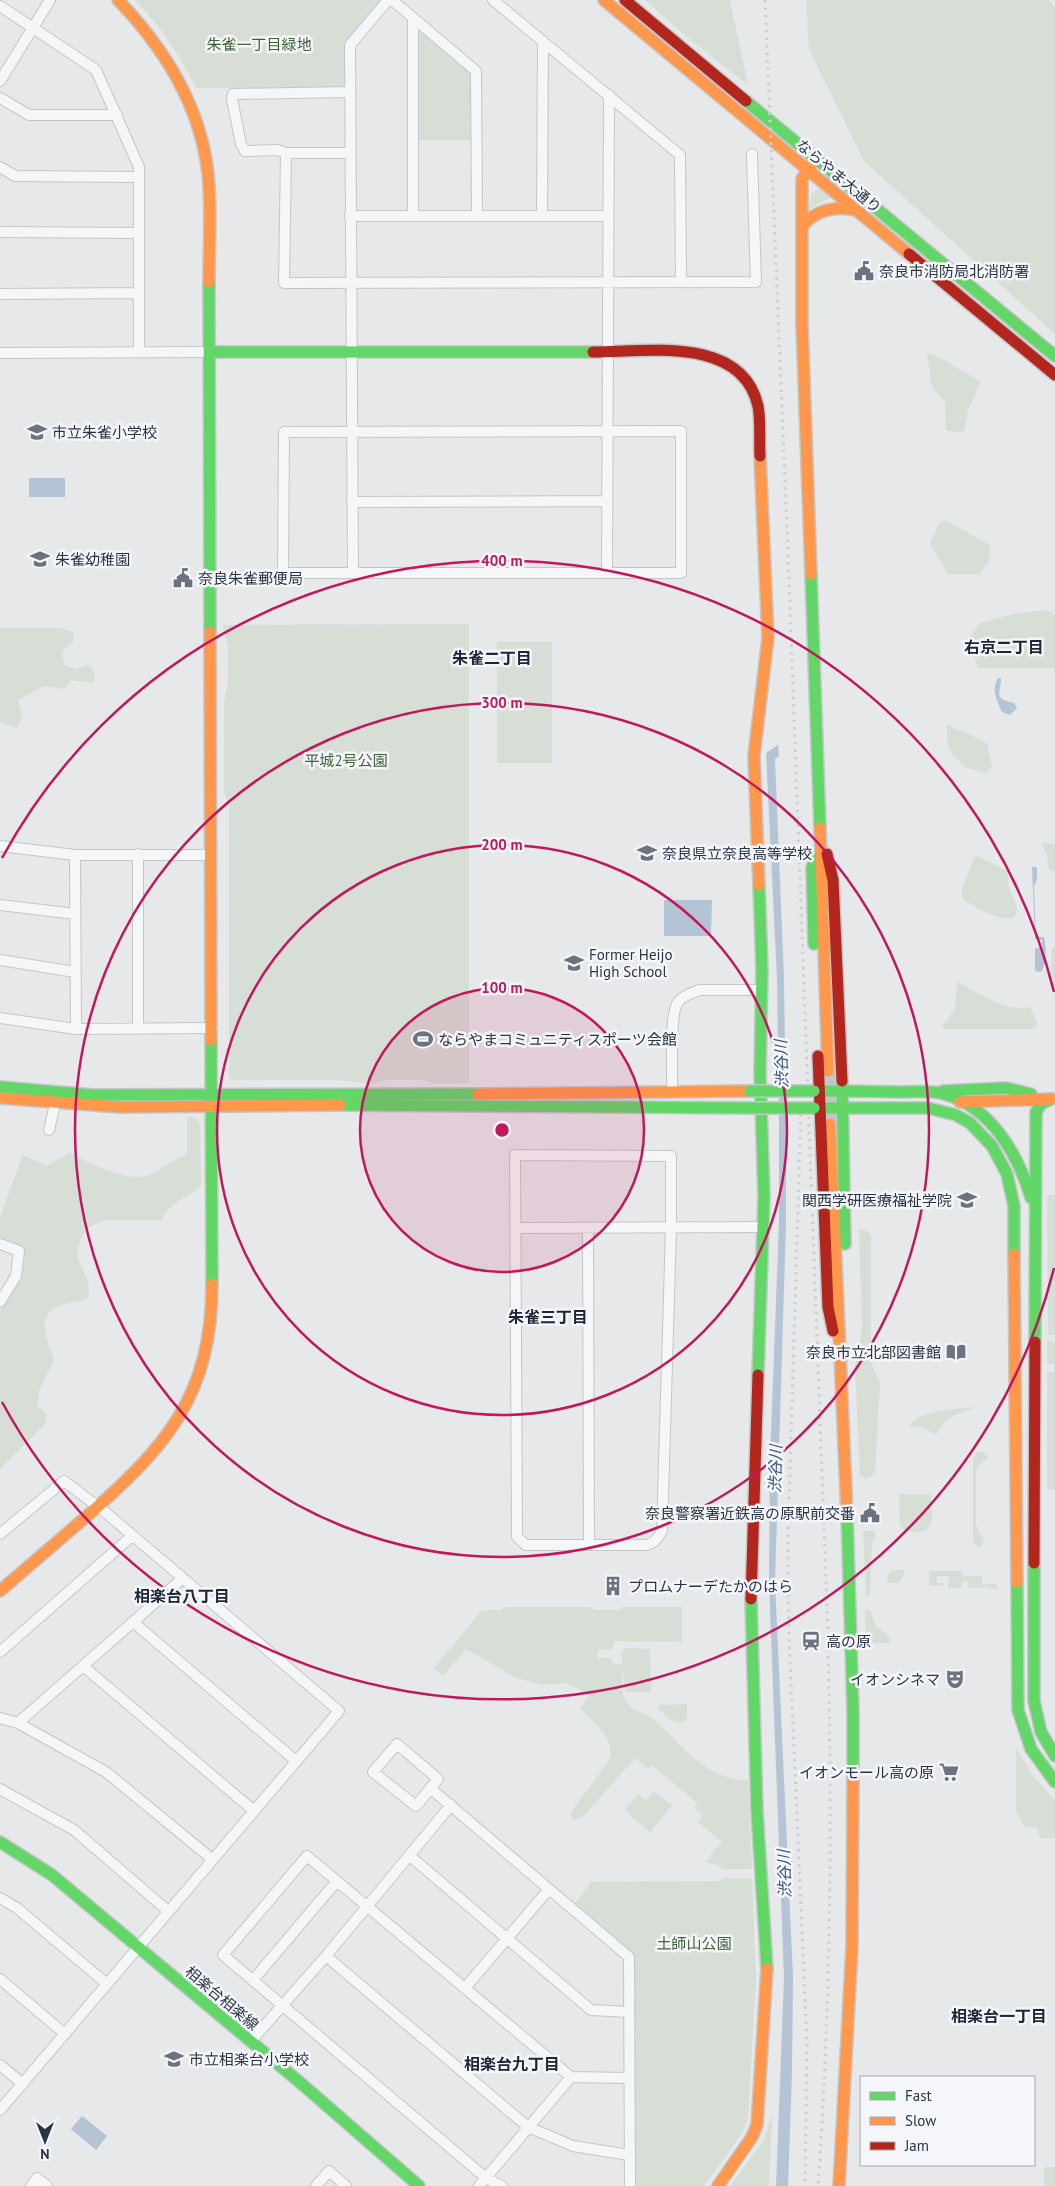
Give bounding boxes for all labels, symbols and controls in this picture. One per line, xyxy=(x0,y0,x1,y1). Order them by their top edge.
park label: 朱雀一丁目緑地 xyxy=(206,35,312,54)
street label: ならやま大通り xyxy=(793,135,885,217)
public building icon: 奈良市消防局北消防署 xyxy=(853,260,875,282)
place label: 奈良市消防局北消防署 xyxy=(879,262,1029,281)
school or university icon: 市立朱雀小学校 xyxy=(26,421,48,443)
place label: 市立朱雀小学校 xyxy=(52,423,157,442)
school or university icon: 朱雀幼稚園 xyxy=(29,548,51,570)
place label: 朱雀幼稚園 xyxy=(55,550,130,569)
text: 400 m xyxy=(481,551,523,570)
public building icon: 奈良朱雀郵便局 xyxy=(172,567,194,589)
place label: 奈良朱雀郵便局 xyxy=(198,569,303,588)
district label: 右京二丁目 xyxy=(964,637,1044,657)
district label: 朱雀二丁目 xyxy=(452,648,532,668)
text: 300 m xyxy=(481,693,523,712)
park label: 平城2号公園 xyxy=(304,751,388,770)
text: 200 m xyxy=(481,835,523,854)
school or university icon: 奈良県立奈良高等学校 xyxy=(636,842,658,864)
place label: 奈良県立奈良高等学校 xyxy=(662,844,812,863)
place label: Former Heijo High School xyxy=(589,945,673,981)
school or university icon: Former Heijo High School xyxy=(563,952,585,974)
text: 100 m xyxy=(481,978,523,997)
sports icon: ならやまコミュニティスポーツ会館 xyxy=(412,1028,434,1050)
place label: ならやまコミュニティスポーツ会館 xyxy=(438,1030,677,1049)
water label: 渋谷川 xyxy=(770,1038,792,1088)
centre of rings xyxy=(493,1121,511,1139)
school or university icon: 関西学研医療福祉学院 xyxy=(956,1189,978,1211)
place label: 関西学研医療福祉学院 xyxy=(802,1191,952,1210)
district label: 朱雀三丁目 xyxy=(508,1307,588,1327)
library icon: 奈良市立北部図書館 xyxy=(945,1341,967,1363)
place label: 奈良市立北部図書館 xyxy=(806,1343,941,1362)
water label: 渋谷川 xyxy=(765,1443,785,1493)
public building icon: 奈良警察署近鉄高の原駅前交番 xyxy=(859,1502,881,1524)
place label: 奈良警察署近鉄高の原駅前交番 xyxy=(645,1504,855,1523)
building icon: プロムナーデたかのはら xyxy=(602,1575,624,1597)
place label: プロムナーデたかのはら xyxy=(628,1577,793,1596)
district label: 相楽台八丁目 xyxy=(134,1586,230,1606)
station icon: 高の原 xyxy=(800,1630,822,1652)
place label: 高の原 xyxy=(826,1632,871,1651)
theatre icon: イオンシネマ xyxy=(944,1668,966,1690)
place label: イオンシネマ xyxy=(850,1670,940,1689)
supermarket icon: イオンモール高の原 xyxy=(938,1761,960,1783)
place label: イオンモール高の原 xyxy=(799,1763,934,1782)
water label: 渋谷川 xyxy=(773,1848,795,1898)
park label: 土師山公園 xyxy=(656,1934,732,1953)
street label: 相楽台相楽線 xyxy=(181,1962,263,2034)
district label: 相楽台一丁目 xyxy=(951,2006,1047,2026)
school or university icon: 市立相楽台小学校 xyxy=(163,2048,185,2070)
place label: 市立相楽台小学校 xyxy=(189,2050,309,2069)
district label: 相楽台九丁目 xyxy=(464,2054,560,2074)
legend xyxy=(860,2076,1035,2166)
text: Fast xyxy=(905,2086,932,2105)
text: Slow xyxy=(905,2111,936,2130)
north arrow xyxy=(20,2116,70,2166)
text: Jam xyxy=(904,2136,929,2155)
text: N xyxy=(40,2145,50,2163)

